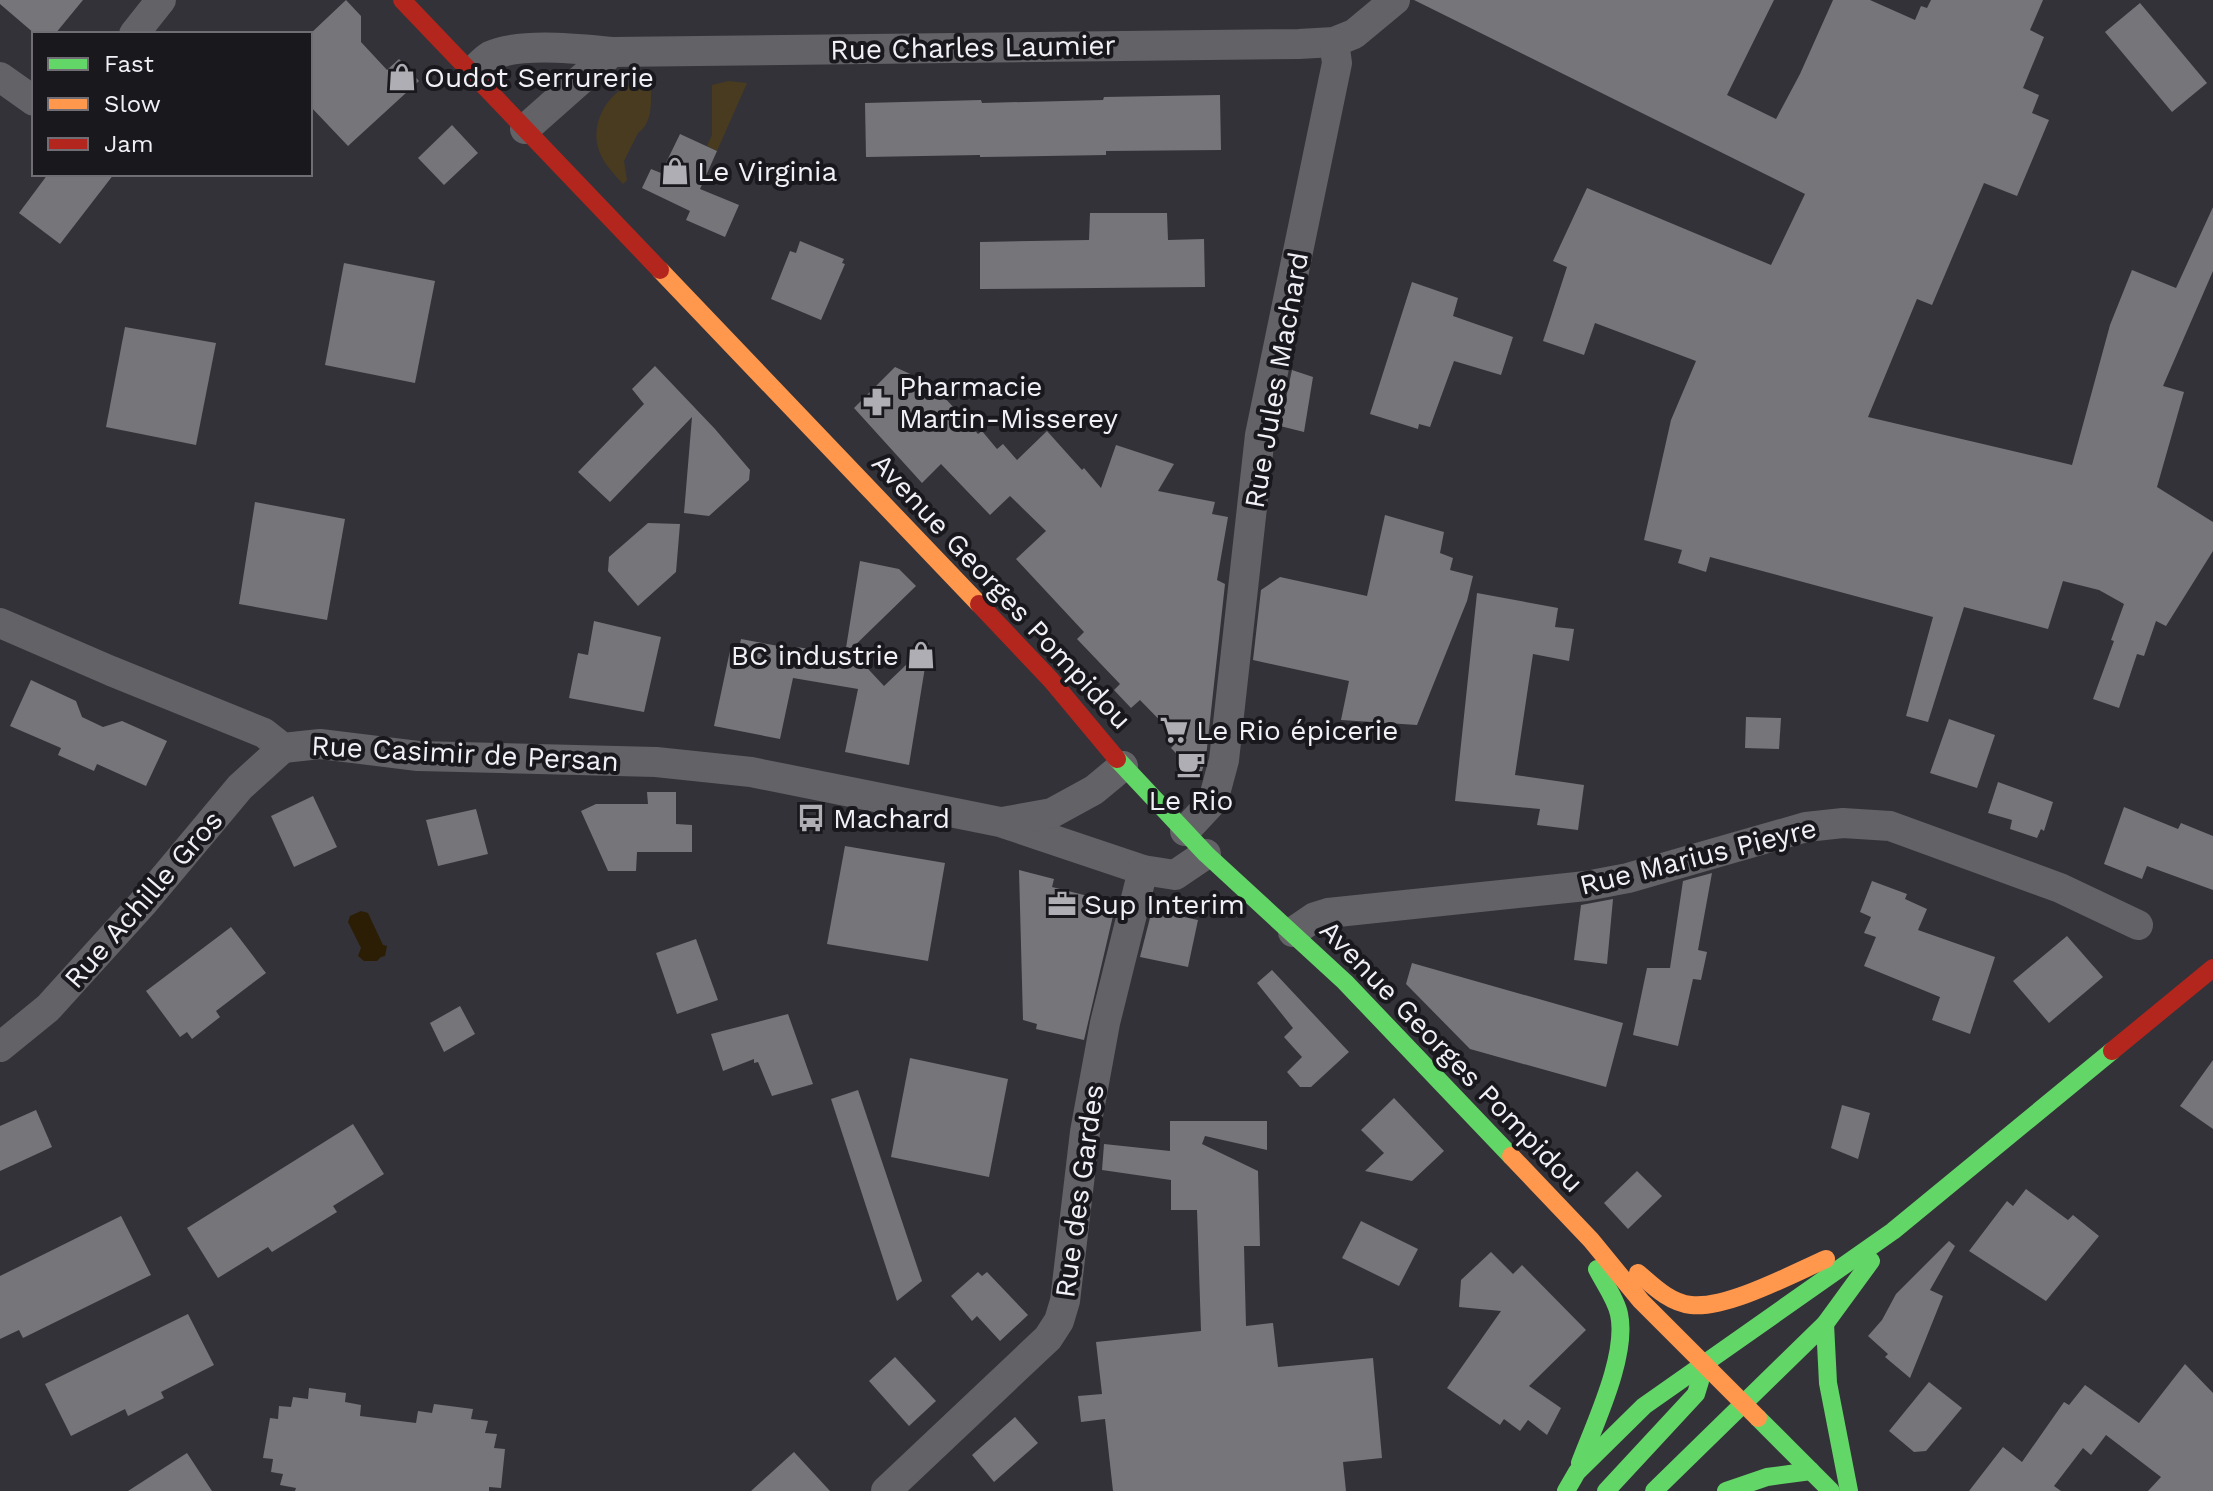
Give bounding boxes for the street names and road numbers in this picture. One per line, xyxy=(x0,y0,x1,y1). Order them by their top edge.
street label: Rue Charles Laumier xyxy=(830,29,1116,66)
street label: Rue Jules Machard xyxy=(1238,249,1315,511)
street label: Avenue Georges Pompidou xyxy=(865,447,1138,736)
street label: Rue Casimir de Persan xyxy=(310,729,620,778)
street label: Rue Achille Gros xyxy=(57,804,229,995)
street label: Rue Marius Pieyre xyxy=(1576,811,1820,902)
street label: Avenue Georges Pompidou xyxy=(1313,914,1590,1199)
street label: Rue des Gardes xyxy=(1048,1082,1111,1300)

